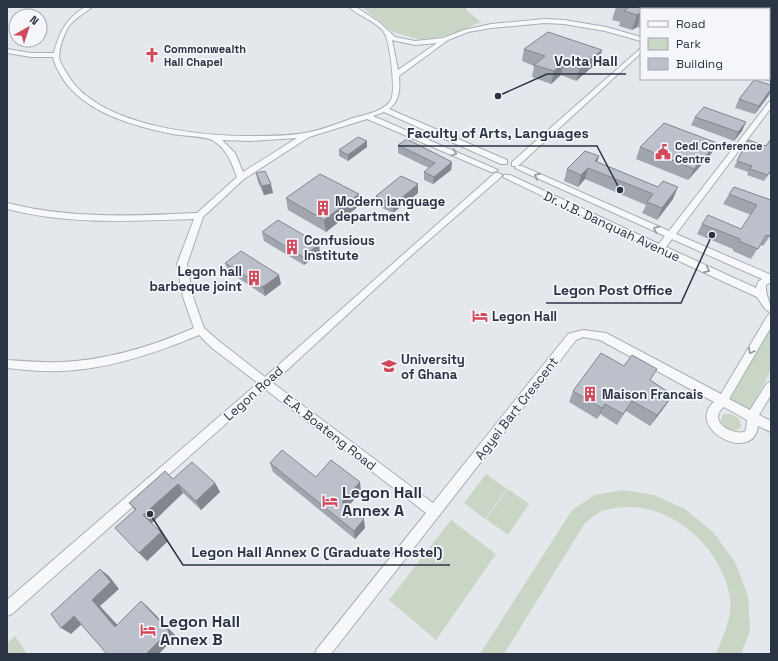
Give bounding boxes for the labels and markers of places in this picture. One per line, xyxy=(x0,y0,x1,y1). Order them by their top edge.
place label: Commonwealth Hall Chapel xyxy=(164,42,246,69)
church icon: Commonwealth Hall Chapel xyxy=(143,46,161,64)
callout: Volta Hall xyxy=(547,48,626,74)
callout: Faculty of Arts, Languages xyxy=(398,120,597,146)
place label: Cedi Conference Centre xyxy=(675,139,763,166)
public building icon: Cedi Conference Centre xyxy=(654,143,672,161)
place label: Modern language department xyxy=(335,193,445,225)
building icon: Modern language department xyxy=(314,199,332,217)
place label: Confusious Institute xyxy=(304,232,375,264)
building icon: Confusious Institute xyxy=(283,238,301,256)
place label: Legon hall barbeque joint xyxy=(149,263,242,295)
building icon: Legon hall barbeque joint xyxy=(245,269,263,287)
callout: Legon Post Office xyxy=(546,277,681,303)
hotel icon: Legon Hall xyxy=(471,307,489,325)
place label: Legon Hall xyxy=(492,308,557,325)
place label: University of Ghana xyxy=(401,351,465,383)
school or university icon: University of Ghana xyxy=(380,357,398,375)
building icon: Maison Francais xyxy=(581,385,599,403)
place label: Maison Francais xyxy=(602,386,704,403)
place label: Legon Hall Annex A xyxy=(342,482,422,521)
hotel icon: Legon Hall Annex A xyxy=(321,492,339,510)
callout: Legon Hall Annex C (Graduate Hostel) xyxy=(183,539,450,565)
place label: Legon Hall Annex B xyxy=(160,611,240,650)
hotel icon: Legon Hall Annex B xyxy=(139,621,157,639)

